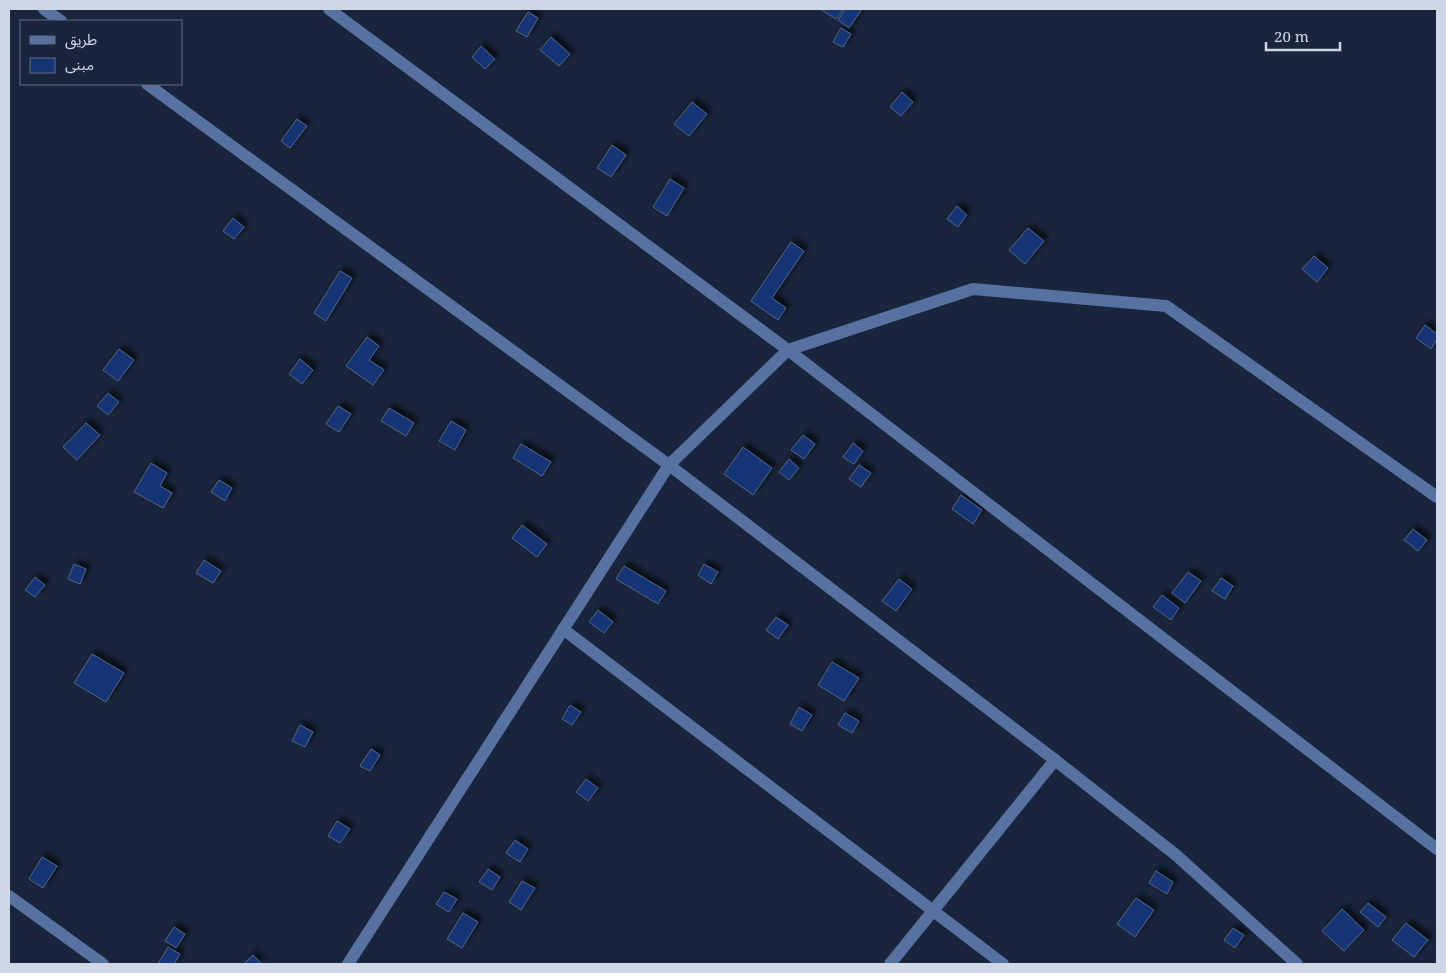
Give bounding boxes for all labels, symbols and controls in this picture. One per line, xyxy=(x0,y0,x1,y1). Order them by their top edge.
legend xyxy=(20,20,182,85)
scale bar xyxy=(1266,20,1340,52)
text: 20 m xyxy=(1274,26,1309,46)
text: طريق xyxy=(65,29,97,50)
text: مبنى xyxy=(65,54,94,74)

